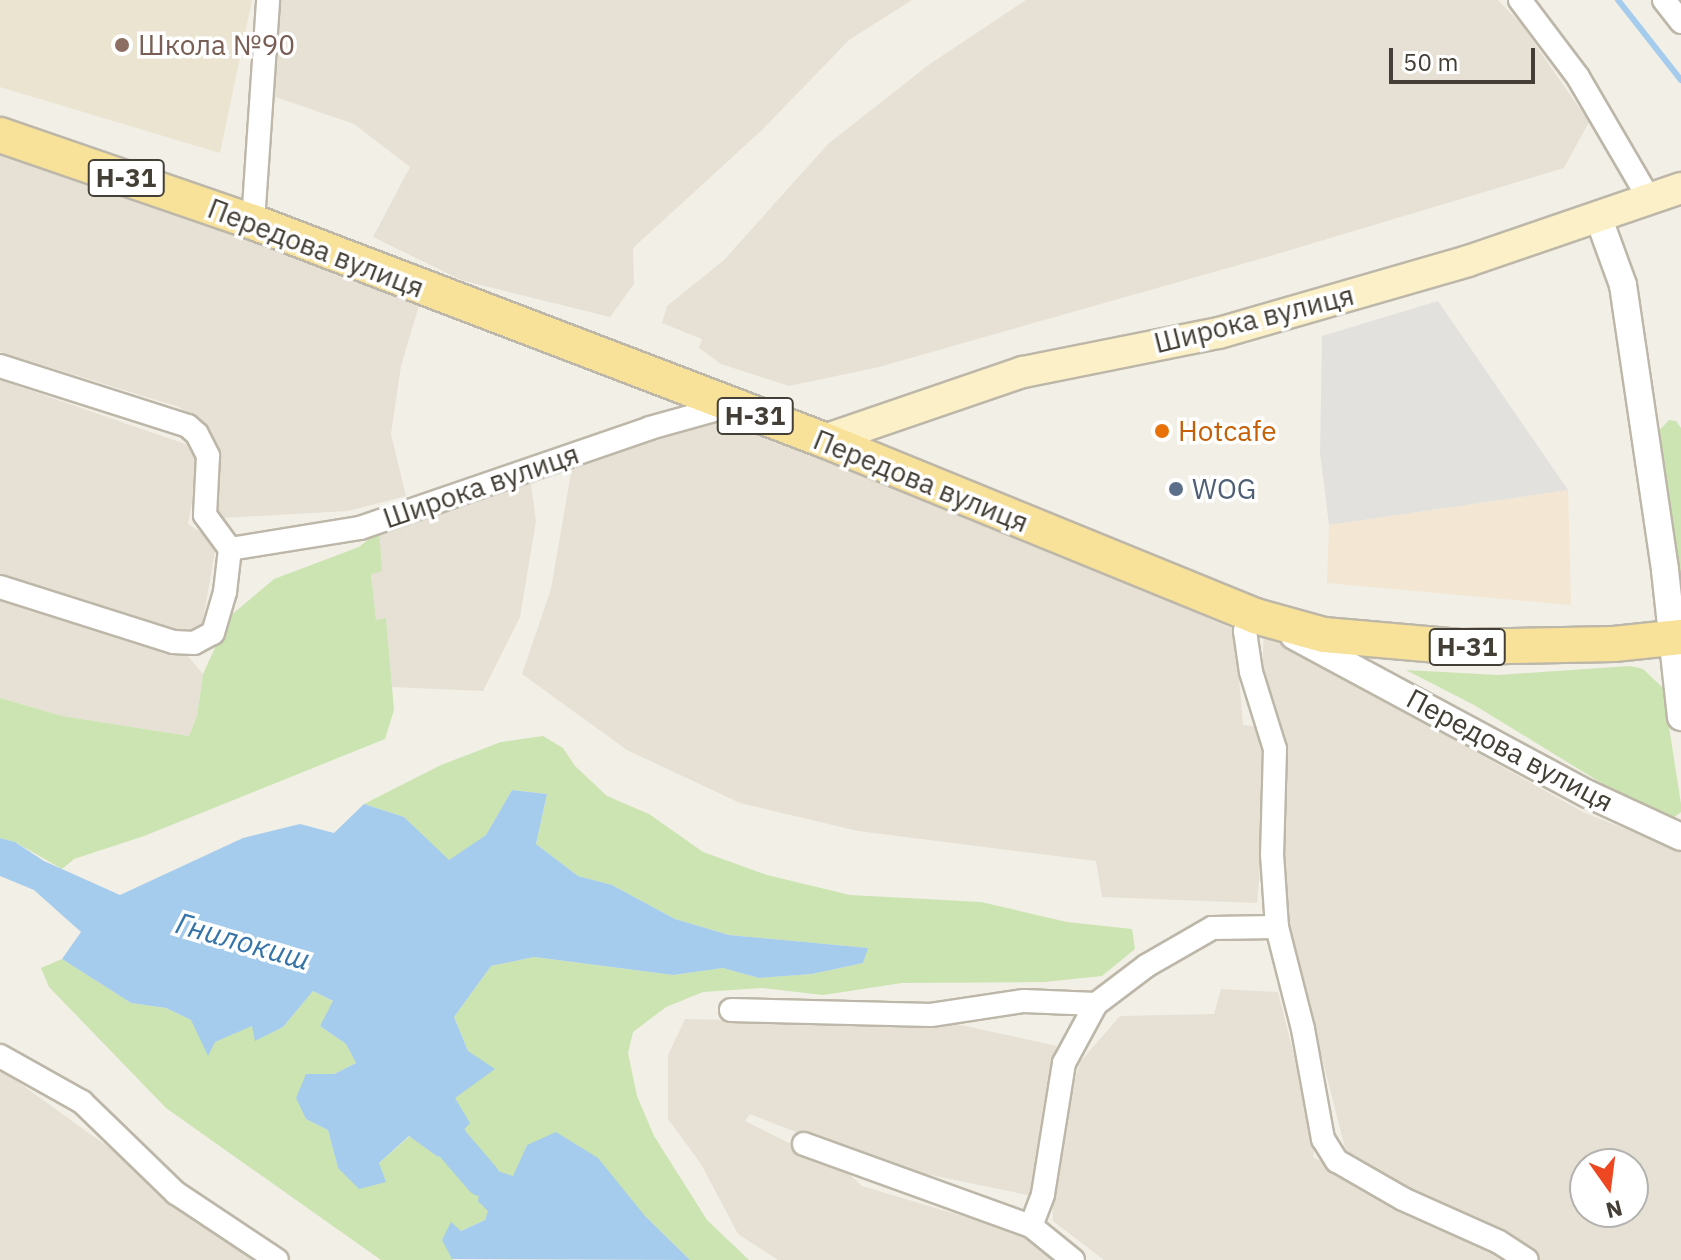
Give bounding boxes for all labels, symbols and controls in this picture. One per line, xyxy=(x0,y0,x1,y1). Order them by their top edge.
place label: Школа №90 xyxy=(138,28,295,62)
scale bar xyxy=(1393,32,1539,82)
marker: Школа №90 xyxy=(113,36,131,54)
text: 50 m xyxy=(1403,46,1458,78)
road number: Н-31 xyxy=(86,156,166,200)
street label: Передова вулиця xyxy=(203,191,429,305)
street label: Широка вулиця xyxy=(1151,278,1357,360)
road number: Н-31 xyxy=(715,394,795,438)
place label: Hotcafe xyxy=(1178,414,1277,448)
marker: Hotcafe xyxy=(1153,422,1171,440)
street label: Передова вулиця xyxy=(809,423,1033,539)
street label: Широка вулиця xyxy=(379,437,583,535)
place label: WOG xyxy=(1192,472,1256,506)
marker: WOG xyxy=(1167,480,1185,498)
road number: Н-31 xyxy=(1427,625,1507,669)
street label: Передова вулиця xyxy=(1401,681,1619,819)
water label: Гнилокиш xyxy=(172,905,314,977)
north arrow xyxy=(1569,1148,1649,1228)
text: N xyxy=(1603,1194,1626,1226)

